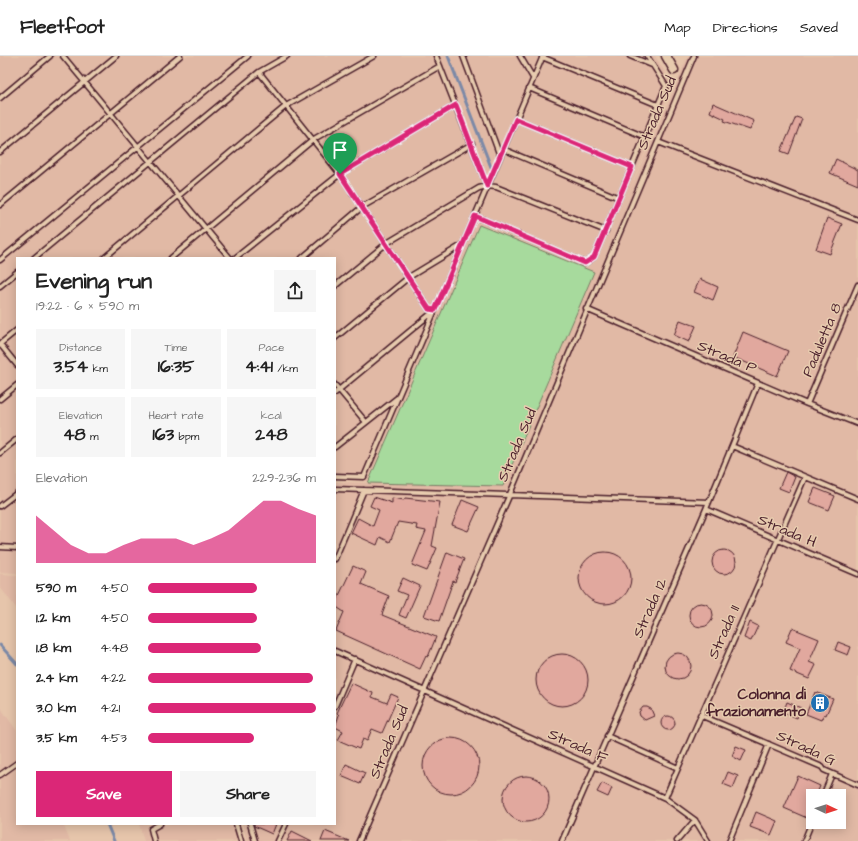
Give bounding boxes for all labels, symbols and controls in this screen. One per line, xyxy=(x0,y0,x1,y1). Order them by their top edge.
text: Fleetfoot xyxy=(20,14,105,41)
text: Map xyxy=(664,18,691,38)
text: Directions xyxy=(713,18,778,38)
text: Saved xyxy=(800,18,838,38)
street label: Strada Sud xyxy=(632,73,682,153)
pin xyxy=(323,133,357,174)
icon: arrive xyxy=(329,139,351,161)
text: Evening run xyxy=(36,266,152,297)
button: share xyxy=(274,270,316,312)
text: 19:22 · 6 × 590 m xyxy=(36,297,139,315)
street label: Paduletta 8 xyxy=(797,300,847,380)
street label: Strada P xyxy=(694,335,760,379)
text: Distance xyxy=(59,340,102,355)
text: Time xyxy=(164,340,188,355)
text: Pace xyxy=(259,340,284,355)
text: 3.54 xyxy=(53,355,88,379)
text: 16:35 xyxy=(158,355,194,379)
text: 4:41 xyxy=(245,355,273,379)
text: km xyxy=(88,361,108,376)
text: /km xyxy=(273,361,298,376)
street label: Strada Sud xyxy=(492,405,542,485)
text: Elevation xyxy=(59,408,102,423)
text: Heart rate xyxy=(148,408,204,423)
text: kcal xyxy=(261,408,282,423)
text: 48 xyxy=(63,423,85,447)
text: 163 xyxy=(153,423,174,447)
text: 248 xyxy=(255,423,287,447)
text: m xyxy=(85,429,98,444)
text: bpm xyxy=(174,429,199,444)
text: Elevation xyxy=(36,469,87,487)
text: 229–236 m xyxy=(252,469,316,487)
street label: Strada H xyxy=(754,509,820,553)
street label: Strada 12 xyxy=(628,574,673,641)
text: 590 m xyxy=(36,579,76,597)
text: 4:50 xyxy=(100,579,128,597)
street label: Strada 11 xyxy=(703,602,745,662)
text: 1.2 km xyxy=(36,609,70,627)
text: 4:50 xyxy=(100,609,128,627)
text: 1.8 km xyxy=(36,639,71,657)
text: 4:48 xyxy=(100,639,128,657)
text: 2.4 km xyxy=(36,669,77,687)
text: 4:22 xyxy=(100,669,126,687)
place label: Colonna di frazionamento xyxy=(705,684,807,722)
building icon: Colonna di frazionamento xyxy=(809,692,831,714)
text: 3.0 km xyxy=(36,699,76,717)
text: 4:21 xyxy=(100,699,120,717)
street label: Strada Sud xyxy=(364,702,414,782)
street label: Strada F xyxy=(545,724,612,769)
street label: Strada G xyxy=(773,725,840,771)
text: 3.5 km xyxy=(36,729,77,747)
text: 4:53 xyxy=(100,729,127,747)
button: Save xyxy=(36,771,172,817)
button: Share xyxy=(180,771,316,817)
north arrow xyxy=(806,789,846,829)
map controls xyxy=(806,789,846,829)

